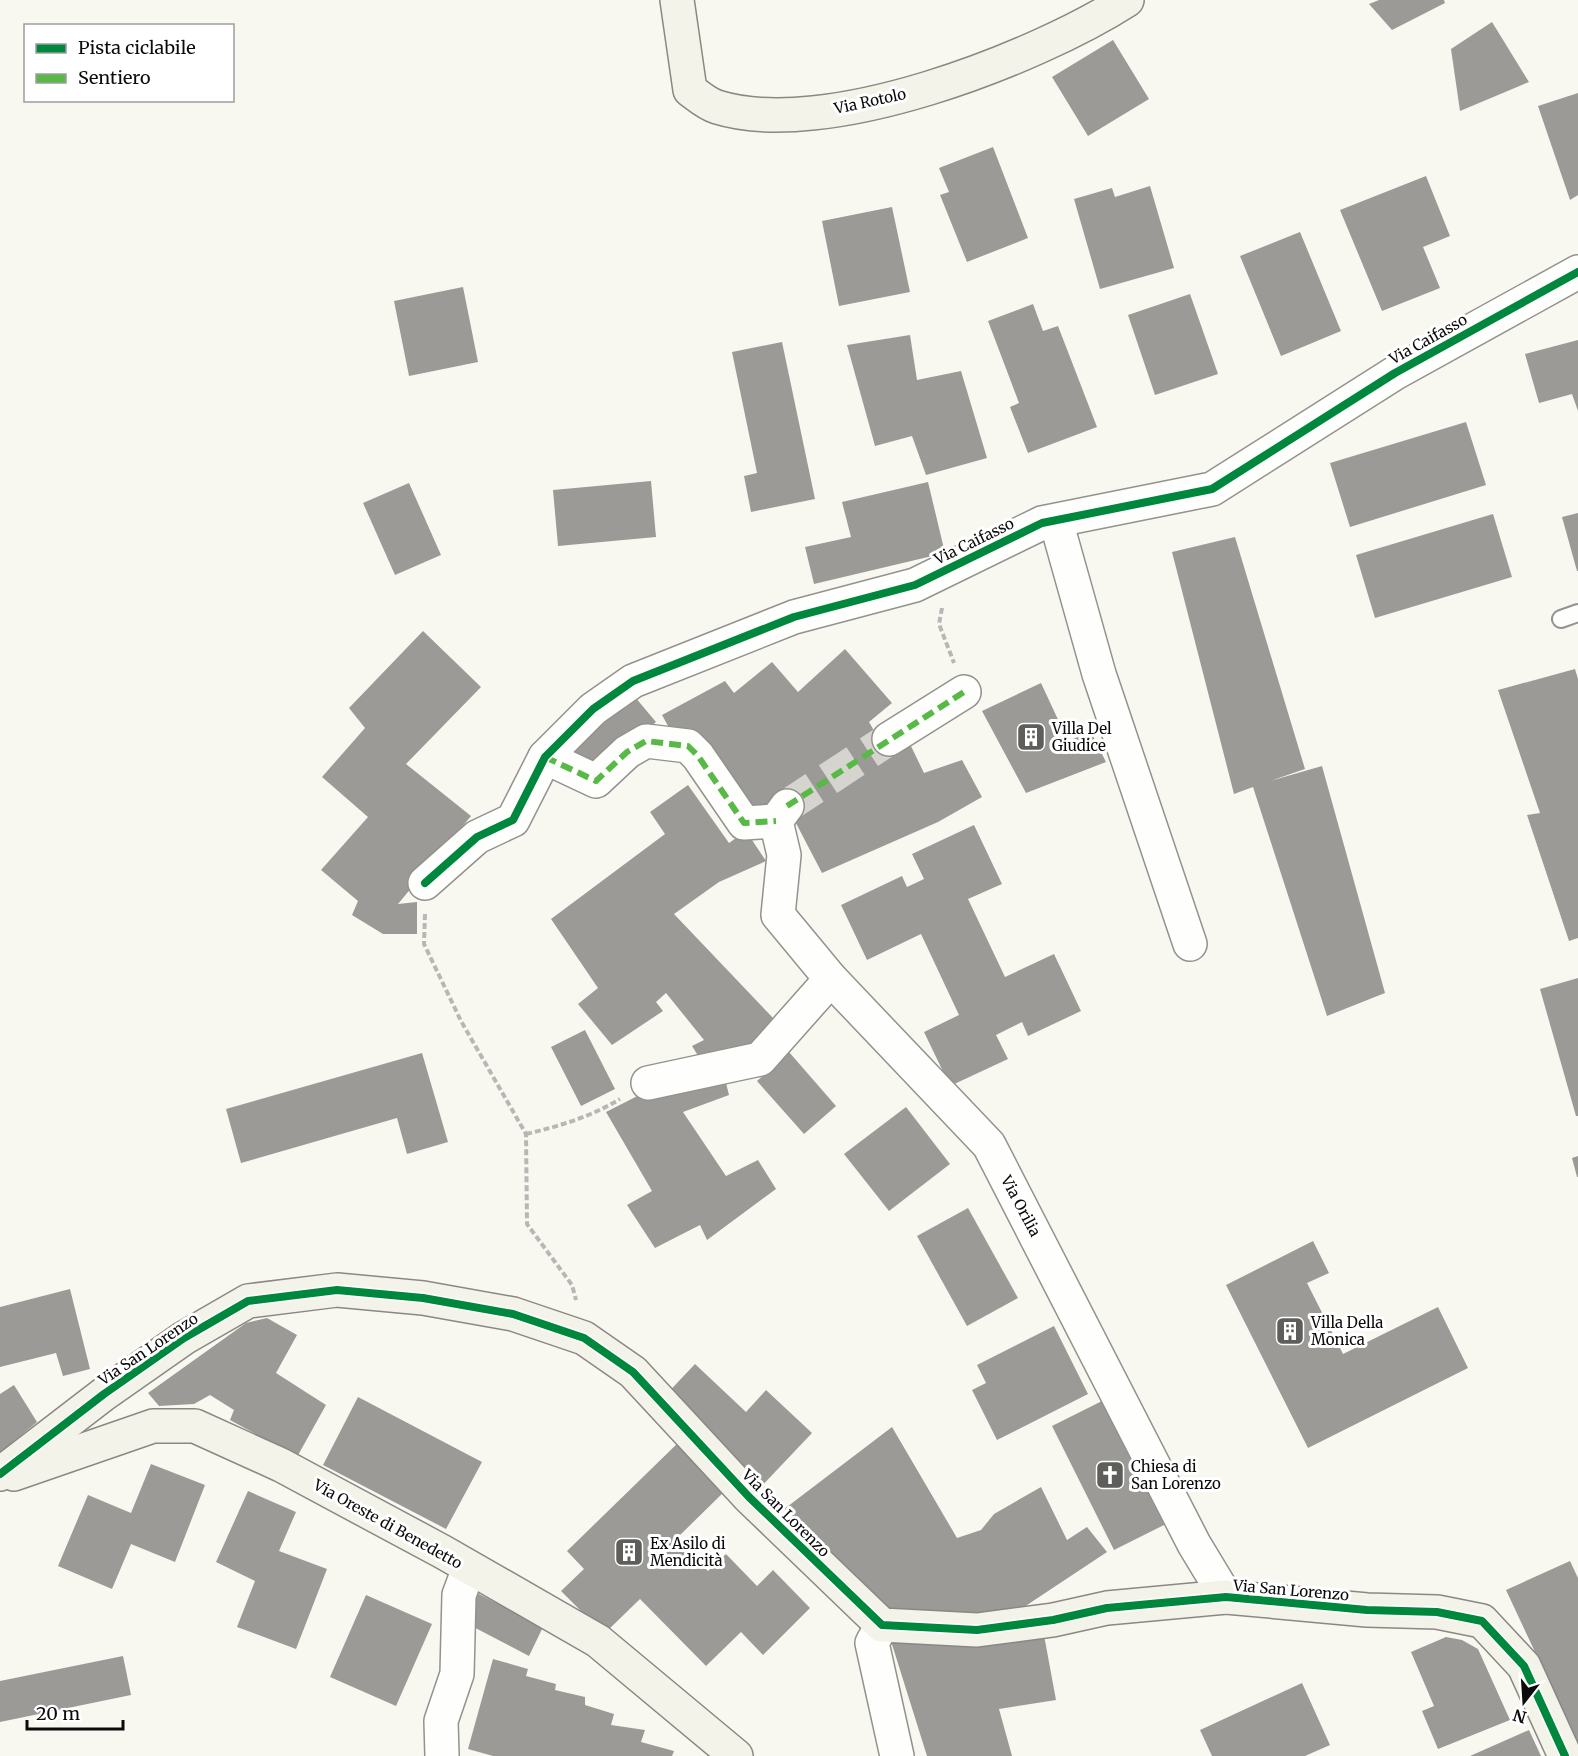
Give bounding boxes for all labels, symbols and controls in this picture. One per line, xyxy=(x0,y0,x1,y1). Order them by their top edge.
legend xyxy=(24,24,234,102)
text: Pista ciclabile xyxy=(78,36,196,59)
text: Sentiero xyxy=(78,66,150,89)
street label: Via Rotolo xyxy=(831,84,908,118)
street label: Via Caifasso xyxy=(1385,310,1471,369)
street label: Via Caifasso xyxy=(930,513,1017,569)
place label: Villa Del Giudice xyxy=(1051,719,1112,755)
building icon: Villa Del Giudice xyxy=(1015,721,1047,753)
street label: Via Orilia xyxy=(997,1171,1045,1240)
street label: Via San Lorenzo xyxy=(94,1309,202,1390)
place label: Villa Della Monica xyxy=(1310,1313,1383,1349)
building icon: Villa Della Monica xyxy=(1274,1315,1306,1347)
place label: Chiesa di San Lorenzo xyxy=(1131,1457,1221,1493)
church icon: Chiesa di San Lorenzo xyxy=(1094,1459,1126,1491)
street label: Via San Lorenzo xyxy=(738,1465,834,1561)
street label: Via Oreste di Benedetto xyxy=(310,1475,466,1573)
place label: Ex Asilo di Mendicità xyxy=(650,1534,726,1570)
building icon: Ex Asilo di Mendicità xyxy=(613,1536,645,1568)
street label: Via San Lorenzo xyxy=(1231,1575,1350,1605)
north arrow xyxy=(1494,1672,1554,1732)
scale bar xyxy=(27,1693,123,1731)
text: 20 m xyxy=(36,1702,80,1725)
text: N xyxy=(1510,1705,1529,1728)

